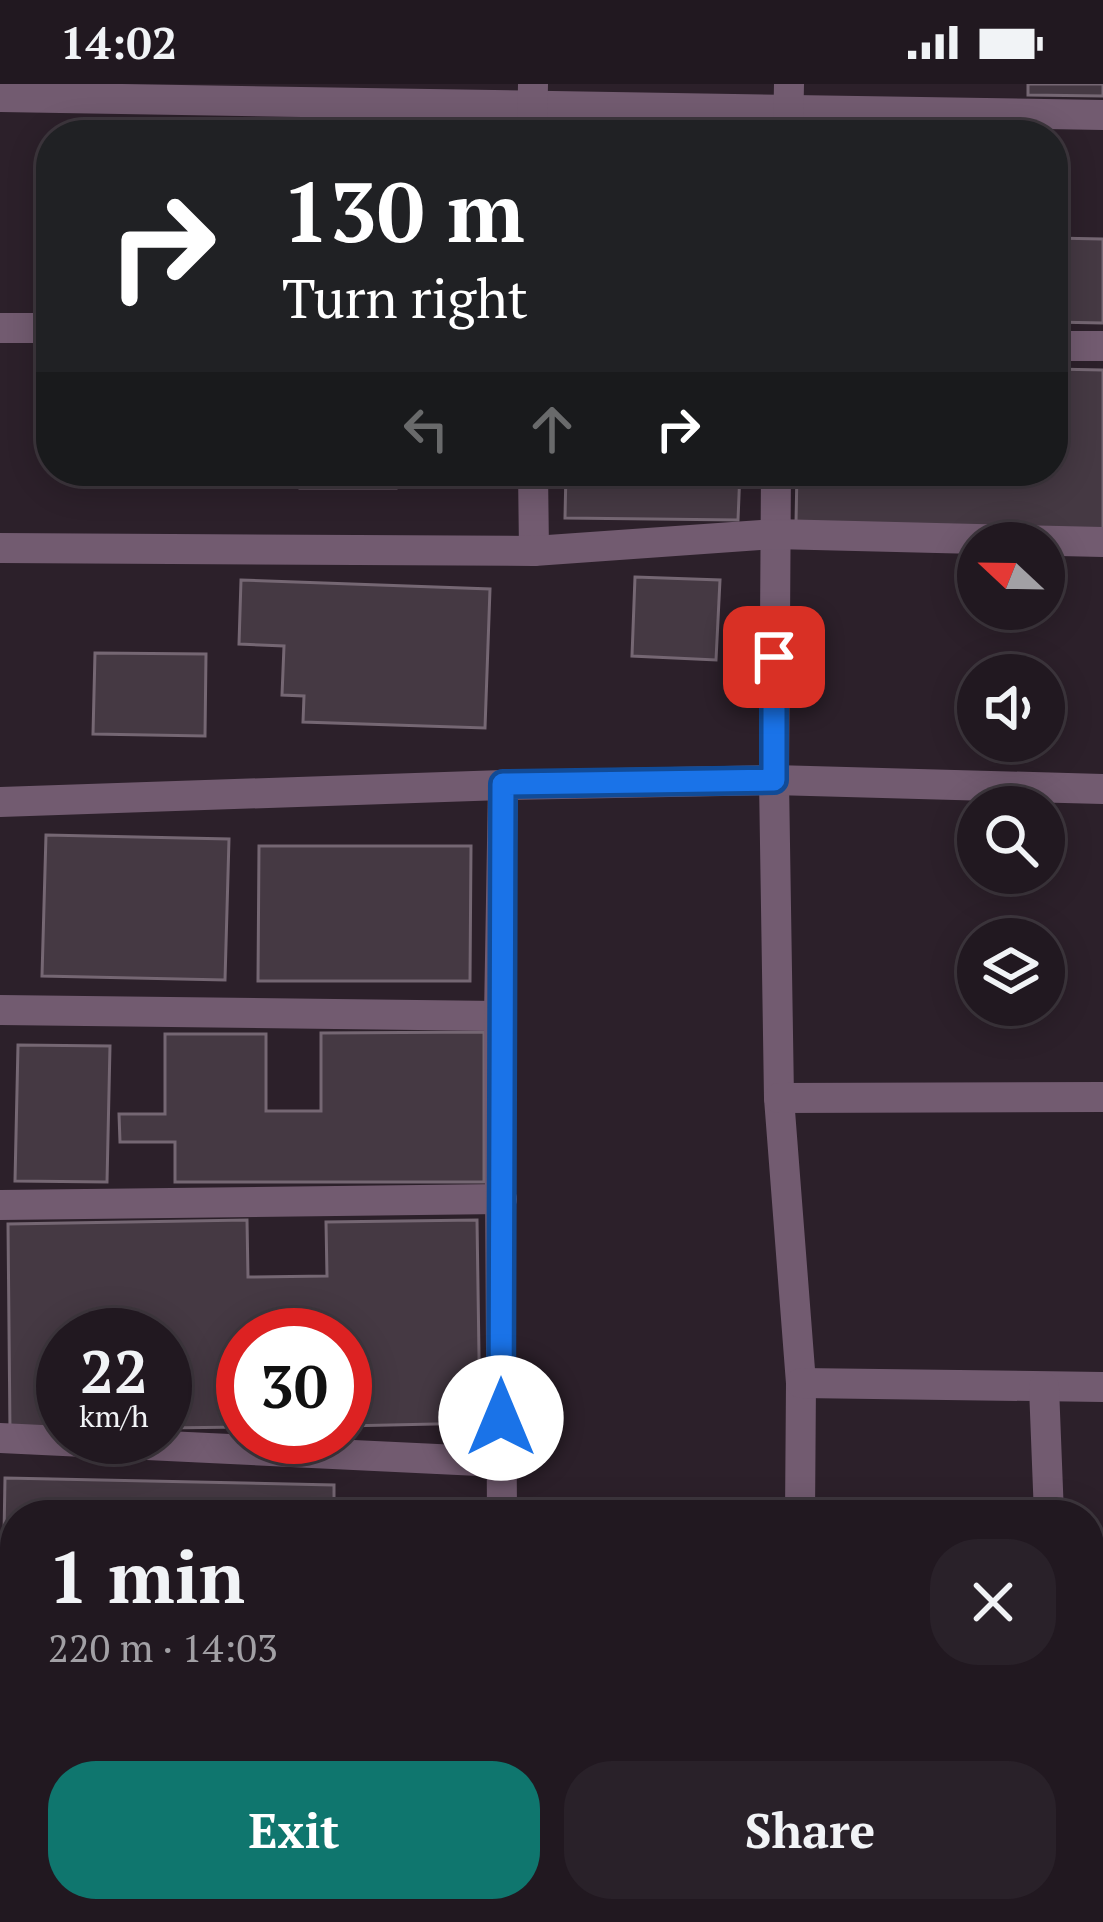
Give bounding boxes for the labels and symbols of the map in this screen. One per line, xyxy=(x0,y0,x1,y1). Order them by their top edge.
north arrow xyxy=(957,522,1065,630)
pin xyxy=(723,606,825,708)
speed limit sign: 30 xyxy=(216,1308,372,1464)
position arrow xyxy=(438,1355,564,1481)

